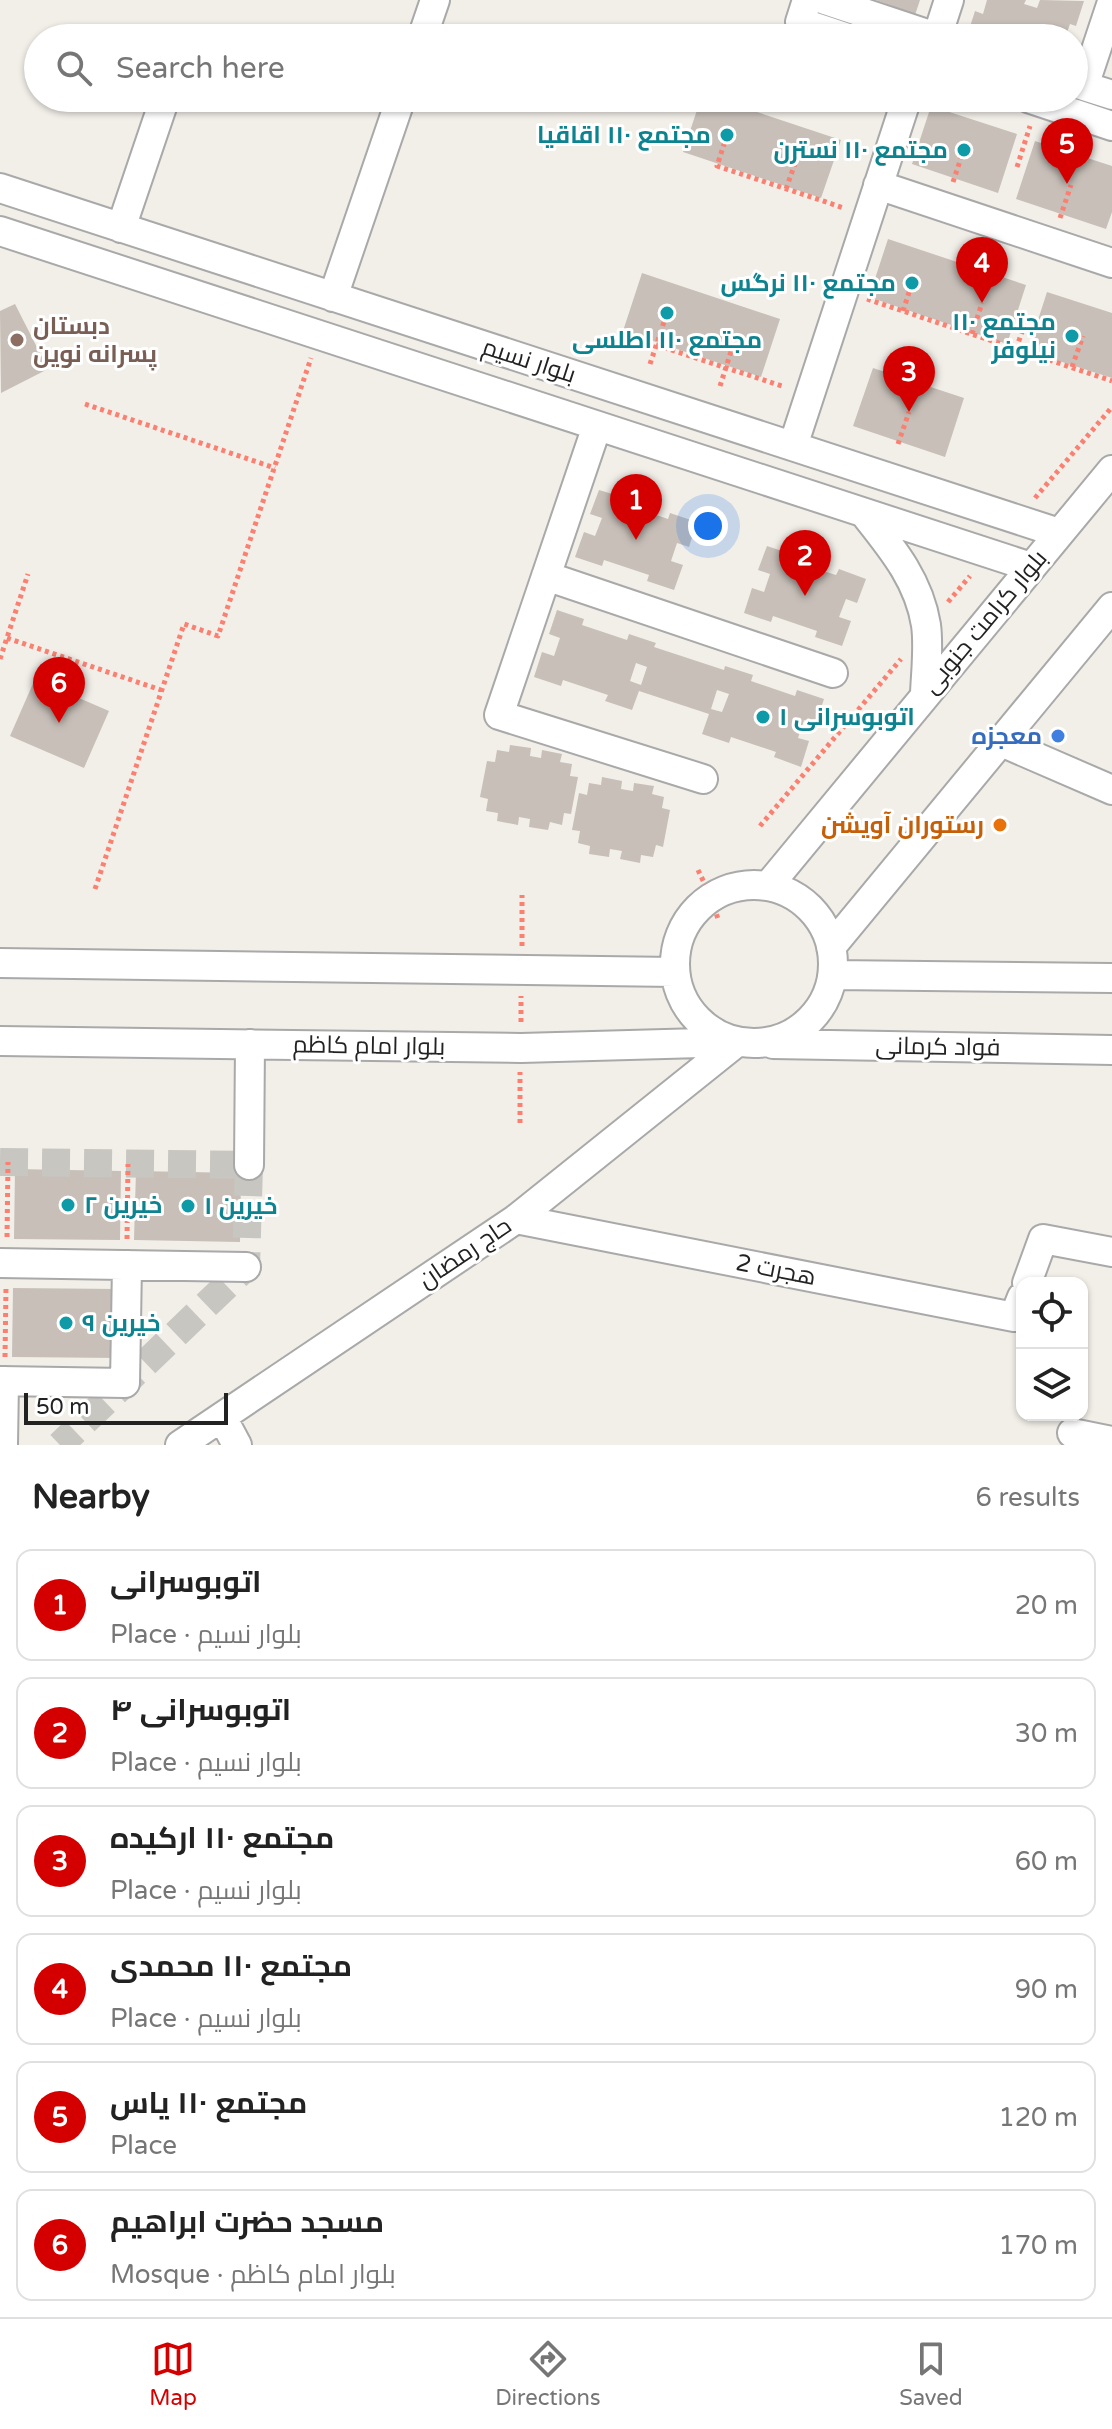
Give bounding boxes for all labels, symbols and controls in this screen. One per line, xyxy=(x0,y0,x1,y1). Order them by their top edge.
search box xyxy=(24,24,1088,112)
icon: search xyxy=(52,46,96,90)
text: Search here xyxy=(116,50,285,87)
pin: 5 xyxy=(1041,118,1093,184)
place label: مجتمع ۱۱۰ اقاقیا xyxy=(537,121,711,151)
marker: مجتمع ۱۱۰ اقاقیا xyxy=(718,126,736,144)
place label: مجتمع ۱۱۰ نسترن xyxy=(774,136,948,166)
marker: مجتمع ۱۱۰ نسترن xyxy=(955,141,973,159)
pin: 4 xyxy=(956,237,1008,303)
place label: مجتمع ۱۱۰ نرگس xyxy=(720,269,896,299)
marker: مجتمع ۱۱۰ نرگس xyxy=(903,274,921,292)
marker: مجتمع ۱۱۰ اطلسی xyxy=(658,304,676,322)
place label: مجتمع ۱۱۰ نیلوفر xyxy=(952,308,1056,365)
place label: دبستان پسرانه نوین xyxy=(33,312,157,371)
place label: مجتمع ۱۱۰ اطلسی xyxy=(572,326,762,356)
marker: مجتمع ۱۱۰ نیلوفر xyxy=(1063,327,1081,345)
marker: دبستان پسرانه نوین xyxy=(8,331,26,349)
street label: بلوار نسیم xyxy=(478,332,579,391)
pin: 3 xyxy=(883,346,935,412)
pin: 1 xyxy=(610,474,662,540)
your location xyxy=(688,506,728,546)
pin: 2 xyxy=(779,530,831,596)
street label: بلوار کرامت جنوبی xyxy=(917,544,1053,700)
pin: 6 xyxy=(33,657,85,723)
place label: اتوبوسرانی ۱ xyxy=(779,703,915,732)
marker: اتوبوسرانی ۱ xyxy=(754,708,772,726)
place label: معجزه xyxy=(971,722,1042,751)
marker: معجزه xyxy=(1049,727,1067,745)
place label: رستوران آویشن xyxy=(821,811,984,840)
marker: رستوران آویشن xyxy=(991,816,1009,834)
street label: بلوار امام کاظم xyxy=(292,1030,446,1063)
street label: فواد کرمانی xyxy=(875,1031,1001,1063)
place label: خیرین ۲ xyxy=(84,1191,162,1220)
place label: خیرین ۱ xyxy=(204,1192,278,1221)
marker: خیرین ۲ xyxy=(59,1196,77,1214)
marker: خیرین ۱ xyxy=(179,1197,197,1215)
street label: حاج رمضان xyxy=(413,1211,518,1295)
street label: هجرت 2 xyxy=(733,1248,819,1292)
map controls xyxy=(1016,1277,1088,1421)
button: locate xyxy=(1016,1277,1088,1349)
place label: خیرین ۹ xyxy=(82,1309,161,1338)
marker: خیرین ۹ xyxy=(57,1314,75,1332)
button: layers xyxy=(1016,1349,1088,1421)
scale bar xyxy=(24,1389,228,1425)
text: 50 m xyxy=(36,1394,90,1420)
text: Nearby xyxy=(32,1477,150,1518)
text: 6 results xyxy=(975,1482,1080,1513)
text: اتوبوسرانی xyxy=(110,1564,261,1601)
text: 1 xyxy=(52,1590,68,1621)
text: 20 m xyxy=(1015,1590,1078,1621)
text: Place · بلوار نسیم xyxy=(110,1619,302,1650)
text: اتوبوسرانی ۴ xyxy=(110,1692,291,1729)
text: 2 xyxy=(52,1718,68,1749)
text: 30 m xyxy=(1015,1718,1078,1749)
text: Place · بلوار نسیم xyxy=(110,1747,302,1778)
text: مجتمع ۱۱۰ ارکیده xyxy=(110,1820,334,1857)
text: 3 xyxy=(52,1846,68,1877)
text: 60 m xyxy=(1015,1846,1078,1877)
text: Place · بلوار نسیم xyxy=(110,1875,302,1906)
text: مجتمع ۱۱۰ محمدی xyxy=(110,1948,352,1985)
text: 4 xyxy=(52,1974,68,2005)
text: 90 m xyxy=(1015,1974,1078,2005)
text: Place · بلوار نسیم xyxy=(110,2003,302,2034)
text: مجتمع ۱۱۰ یاس xyxy=(110,2085,307,2122)
text: 5 xyxy=(52,2102,68,2133)
text: 120 m xyxy=(998,2102,1078,2133)
text: Place xyxy=(110,2130,177,2161)
text: مسجد حضرت ابراهیم xyxy=(110,2204,384,2241)
text: 6 xyxy=(52,2230,68,2261)
text: 170 m xyxy=(998,2230,1078,2261)
text: Mosque · بلوار امام کاظم xyxy=(110,2259,396,2290)
tab: Map xyxy=(149,2337,197,2411)
tab: Directions xyxy=(495,2337,601,2411)
tab: Saved xyxy=(899,2337,963,2411)

